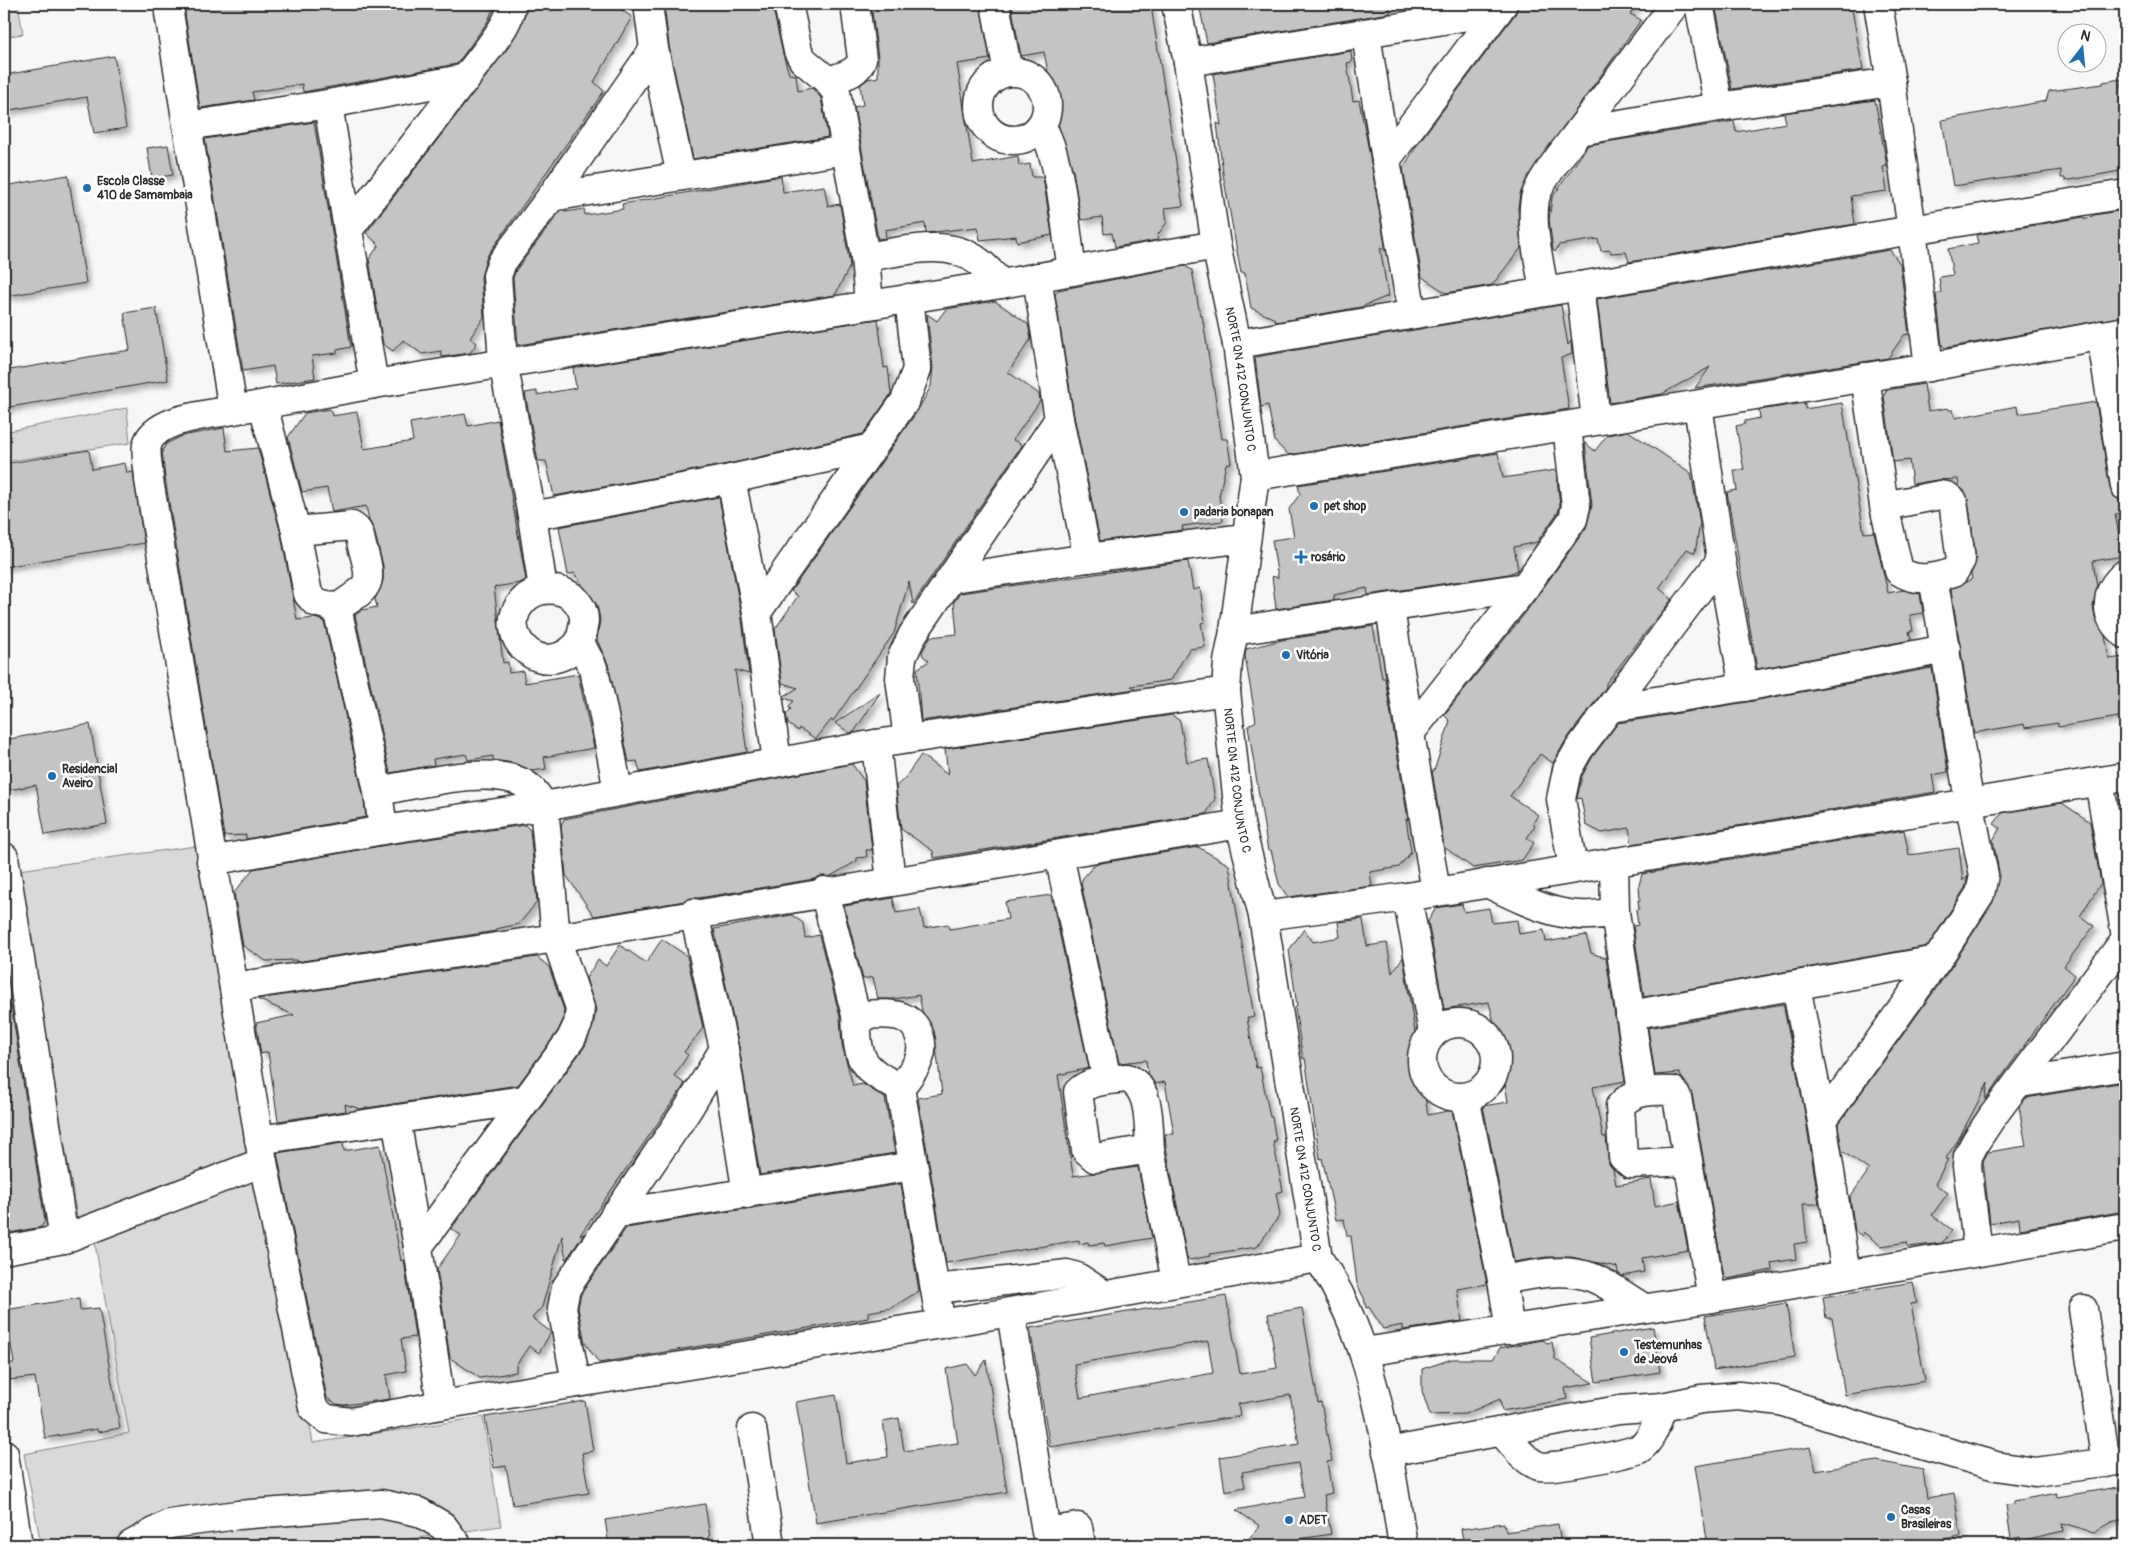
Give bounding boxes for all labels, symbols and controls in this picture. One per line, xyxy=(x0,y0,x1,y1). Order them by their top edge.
north arrow xyxy=(2056,22,2106,72)
text: N xyxy=(2079,27,2092,45)
place label: Escola Classe 410 de Samambaia xyxy=(96,174,193,203)
marker: Escola Classe 410 de Samambaia xyxy=(81,182,93,194)
street label: NORTE QN 412 CONJUNTO C xyxy=(1222,306,1259,453)
place label: pet shop xyxy=(1324,499,1367,514)
marker: pet shop xyxy=(1308,500,1320,512)
place label: padaria bonapan xyxy=(1194,505,1274,520)
marker: padaria bonapan xyxy=(1178,506,1190,518)
place label: rosário xyxy=(1311,550,1346,565)
marker: rosário xyxy=(1295,551,1307,563)
place label: Vitória xyxy=(1296,648,1329,663)
marker: Vitória xyxy=(1280,649,1292,661)
street label: NORTE QN 412 CONJUNTO C xyxy=(1220,707,1254,854)
place label: Residencial Aveiro xyxy=(62,762,118,791)
marker: Residencial Aveiro xyxy=(46,770,58,782)
street label: NORTE QN 412 CONJUNTO C xyxy=(1286,1106,1324,1253)
place label: Testemunhas de Jeová xyxy=(1633,1338,1703,1367)
marker: Testemunhas de Jeová xyxy=(1618,1346,1630,1358)
place label: Casas Brasileiras xyxy=(1901,1503,1952,1532)
marker: Casas Brasileiras xyxy=(1885,1511,1897,1523)
place label: ADET xyxy=(1299,1513,1328,1528)
marker: ADET xyxy=(1283,1514,1295,1526)

